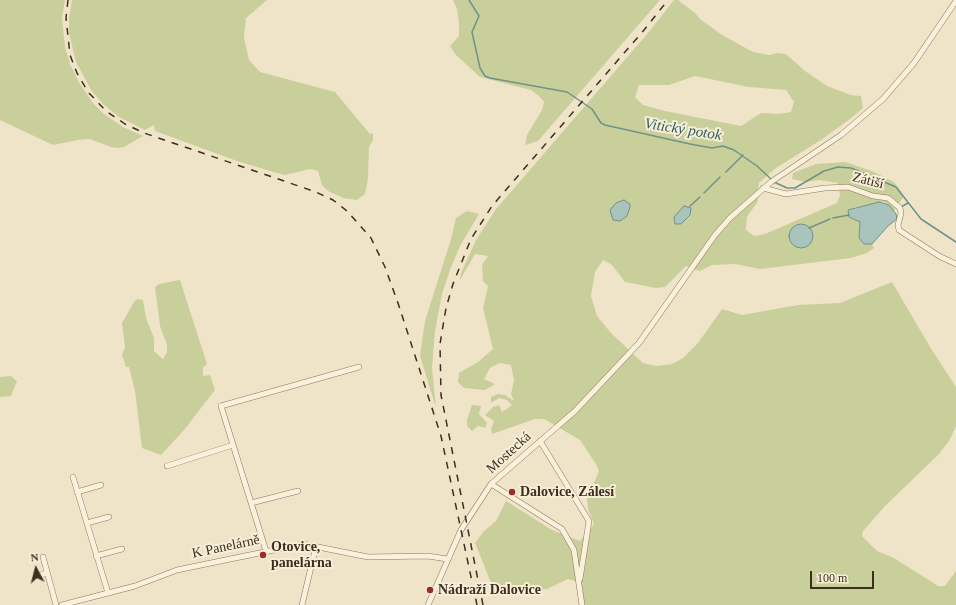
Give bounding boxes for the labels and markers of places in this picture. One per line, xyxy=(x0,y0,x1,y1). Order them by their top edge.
place label: Dalovice, Zálesí xyxy=(520,484,614,500)
marker: Dalovice, Zálesí xyxy=(507,487,517,497)
place label: Otovice, panelárna xyxy=(271,539,332,572)
marker: Otovice, panelárna xyxy=(258,550,268,560)
place label: Nádraží Dalovice xyxy=(438,582,541,598)
marker: Nádraží Dalovice xyxy=(425,585,435,595)

